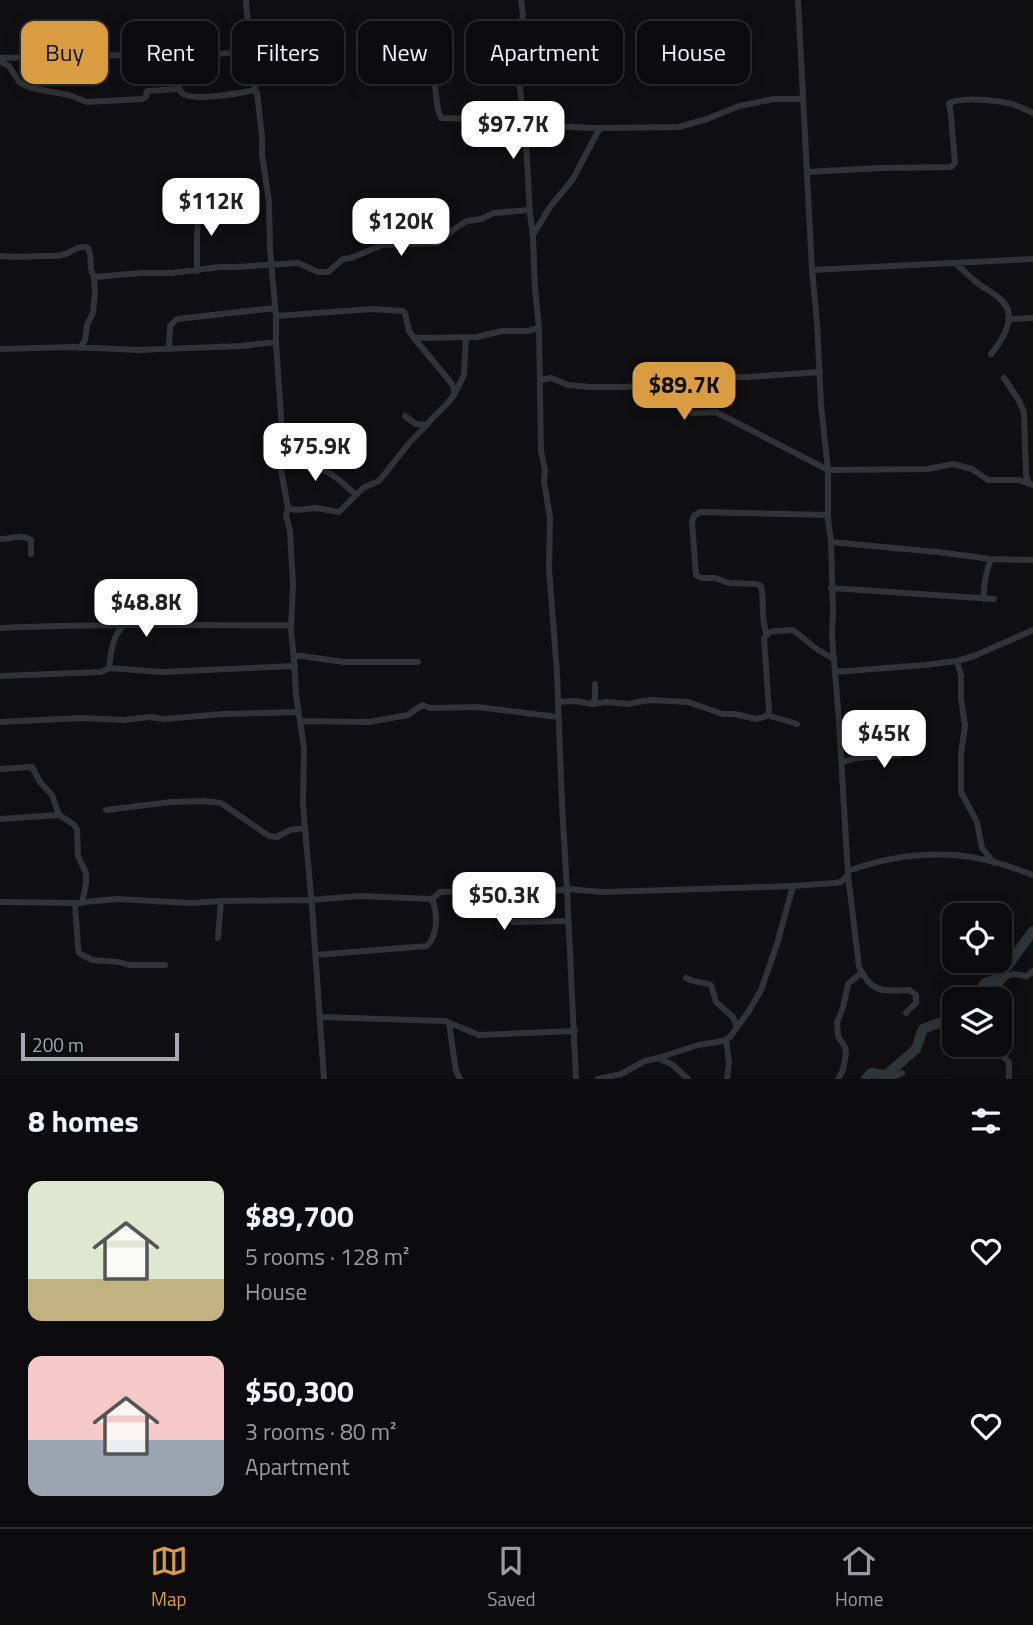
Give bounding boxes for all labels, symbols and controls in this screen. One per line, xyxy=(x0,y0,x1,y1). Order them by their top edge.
chip: Buy xyxy=(21,21,108,84)
chip: Rent xyxy=(122,21,218,84)
chip: Filters xyxy=(232,21,344,84)
chip: New xyxy=(358,21,452,84)
chip: Apartment xyxy=(466,21,623,84)
chip: House xyxy=(637,21,750,84)
pin: $97.7K xyxy=(456,102,570,161)
text: $97.7K xyxy=(477,106,549,141)
pin: $112K xyxy=(162,178,260,238)
text: $112K xyxy=(178,183,244,218)
pin: $120K xyxy=(352,198,450,258)
text: $120K xyxy=(368,203,434,238)
pin: $89.7K xyxy=(627,362,741,422)
text: $89.7K xyxy=(648,367,720,402)
pin: $75.9K xyxy=(258,424,372,483)
text: $75.9K xyxy=(279,428,351,463)
pin: $48.8K xyxy=(89,580,203,639)
text: $48.8K xyxy=(110,584,182,619)
pin: $45K xyxy=(843,710,925,770)
text: $45K xyxy=(858,715,910,750)
pin: $50.3K xyxy=(447,872,561,932)
text: $50.3K xyxy=(468,877,540,912)
map controls xyxy=(942,903,1012,1057)
button: locate xyxy=(942,903,1012,973)
button: layers xyxy=(942,987,1012,1057)
scale bar xyxy=(21,1030,178,1062)
text: 200 m xyxy=(32,1030,84,1059)
text: 8 homes xyxy=(28,1098,139,1144)
icon: filters xyxy=(967,1102,1005,1140)
text: $89,700 xyxy=(245,1193,354,1239)
icon: home xyxy=(84,1209,168,1293)
icon: heart xyxy=(967,1232,1005,1270)
text: 5 rooms · 128 m² xyxy=(245,1239,409,1274)
text: House xyxy=(245,1274,307,1309)
text: $50,300 xyxy=(245,1368,354,1414)
icon: home xyxy=(84,1384,168,1468)
icon: heart xyxy=(967,1407,1005,1445)
text: 3 rooms · 80 m² xyxy=(245,1414,396,1449)
text: Apartment xyxy=(245,1449,350,1484)
tab: Map xyxy=(150,1542,188,1613)
tab: Saved xyxy=(487,1542,536,1613)
tab: Home xyxy=(835,1542,883,1613)

